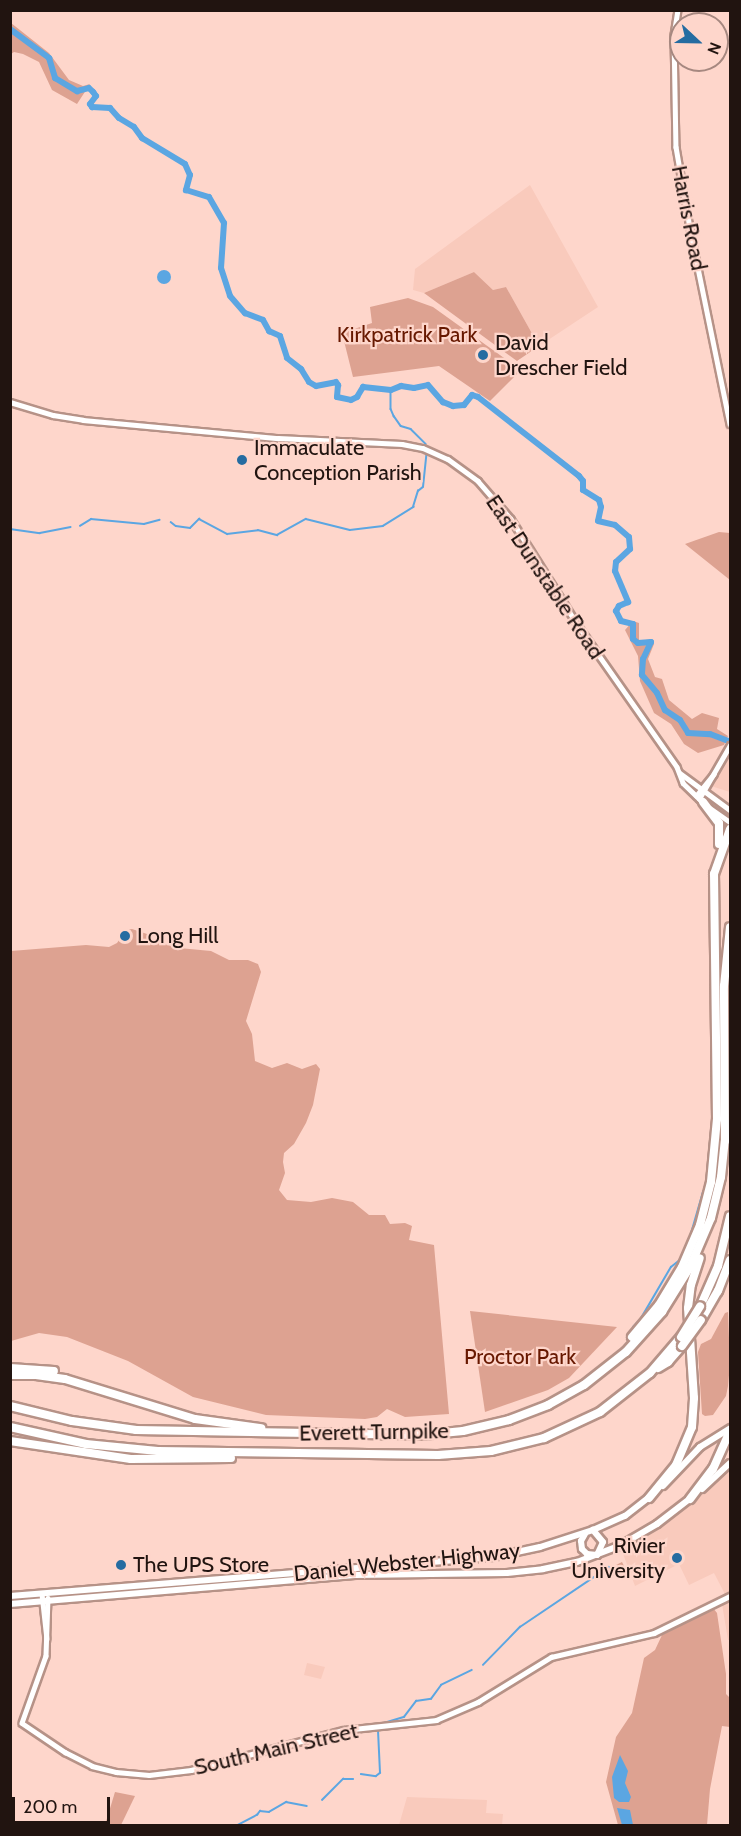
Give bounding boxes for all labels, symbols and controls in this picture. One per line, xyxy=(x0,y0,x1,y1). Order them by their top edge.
north arrow xyxy=(669,12,729,72)
text: N xyxy=(703,39,725,57)
street label: Harris Road xyxy=(666,163,712,273)
park label: Kirkpatrick Park xyxy=(337,322,477,348)
place label: David Drescher Field xyxy=(495,329,628,380)
marker: David Drescher Field xyxy=(476,348,490,362)
place label: Immaculate Conception Parish xyxy=(254,434,422,486)
marker: Immaculate Conception Parish xyxy=(235,453,249,467)
street label: East Dunstable Road xyxy=(480,490,610,664)
place label: Long Hill xyxy=(137,923,218,949)
marker: Long Hill xyxy=(118,929,132,943)
park label: Proctor Park xyxy=(464,1344,576,1370)
street label: Everett Turnpike xyxy=(299,1417,449,1447)
place label: Rivier University xyxy=(571,1532,665,1584)
street label: Daniel Webster Highway xyxy=(292,1537,522,1587)
marker: Rivier University xyxy=(670,1551,684,1565)
place label: The UPS Store xyxy=(133,1552,269,1578)
marker: The UPS Store xyxy=(114,1558,128,1572)
street label: South Main Street xyxy=(191,1717,361,1781)
scale bar xyxy=(15,1785,112,1823)
text: 200 m xyxy=(23,1796,77,1818)

